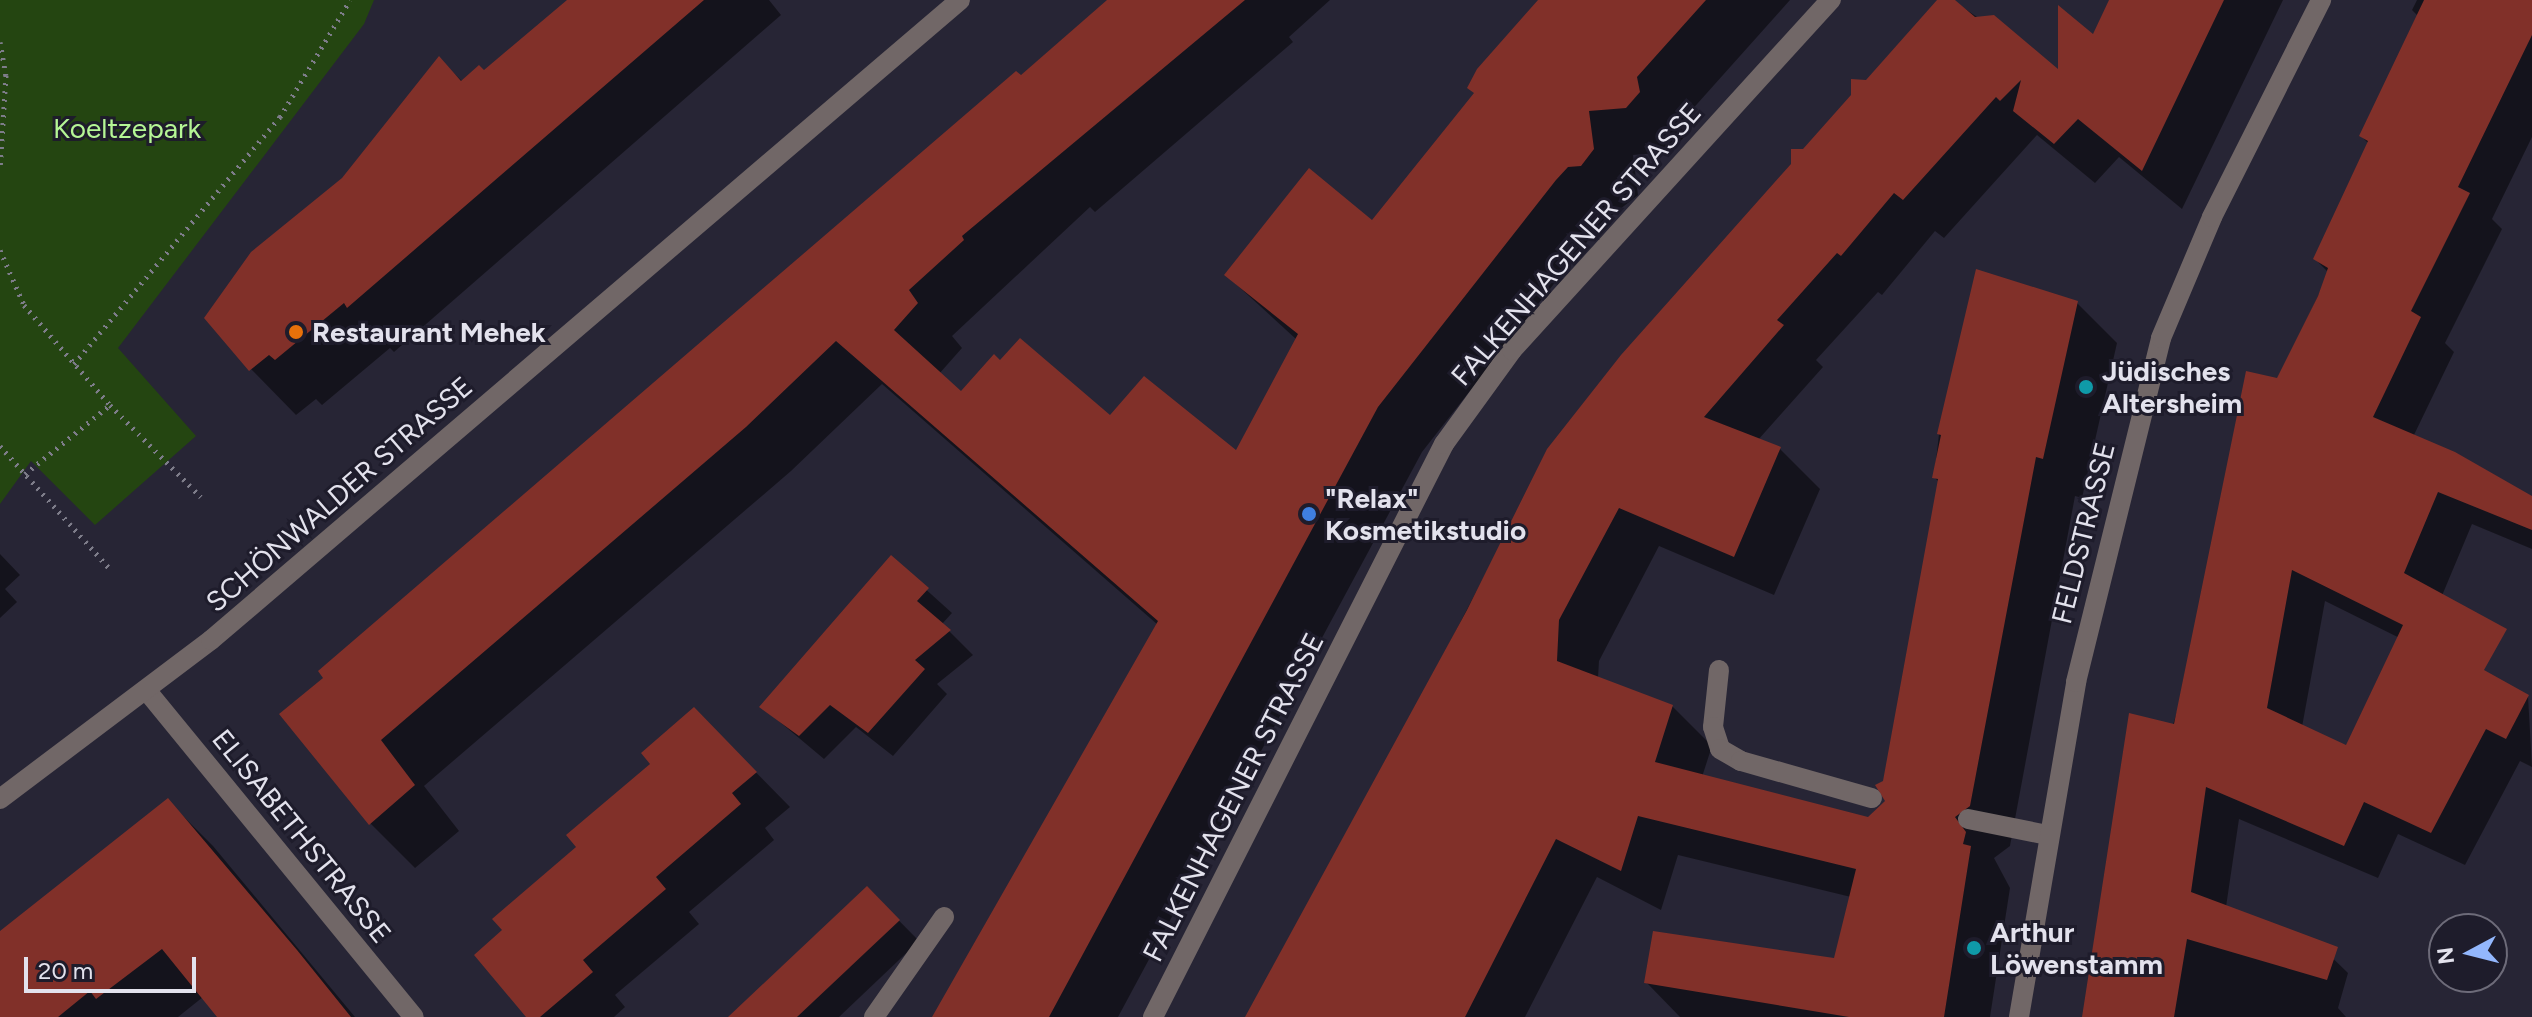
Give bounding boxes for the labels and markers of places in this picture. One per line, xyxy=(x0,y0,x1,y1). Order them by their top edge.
place label: Restaurant Mehek xyxy=(312,315,546,349)
marker: Restaurant Mehek xyxy=(287,323,305,341)
place label: Jüdisches Altersheim xyxy=(2102,354,2242,420)
marker: Jüdisches Altersheim xyxy=(2077,378,2095,396)
place label: "Relax" Kosmetikstudio xyxy=(1325,481,1526,547)
marker: "Relax" Kosmetikstudio xyxy=(1300,505,1318,523)
place label: Arthur Löwenstamm xyxy=(1990,915,2163,981)
marker: Arthur Löwenstamm xyxy=(1965,939,1983,957)

